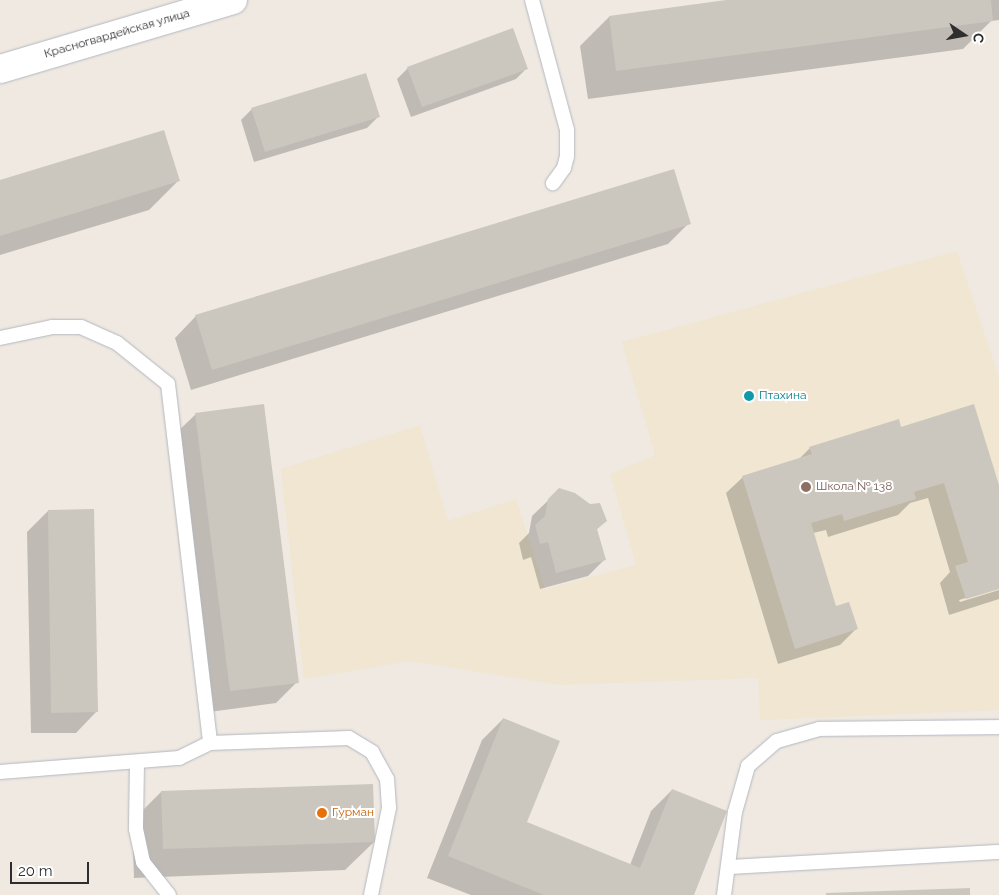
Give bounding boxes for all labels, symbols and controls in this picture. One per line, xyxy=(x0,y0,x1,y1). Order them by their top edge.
street label: Красногвардейская улица xyxy=(42,6,192,62)
north arrow xyxy=(939,10,989,60)
text: С xyxy=(970,32,987,44)
place label: Птахина xyxy=(759,389,807,403)
marker: Птахина xyxy=(743,390,755,402)
place label: Школа № 138 xyxy=(816,480,892,494)
marker: Школа № 138 xyxy=(800,481,812,493)
place label: Гурман xyxy=(332,806,374,820)
marker: Гурман xyxy=(316,807,328,819)
scale bar xyxy=(12,852,91,884)
text: 20 m xyxy=(18,862,53,880)

